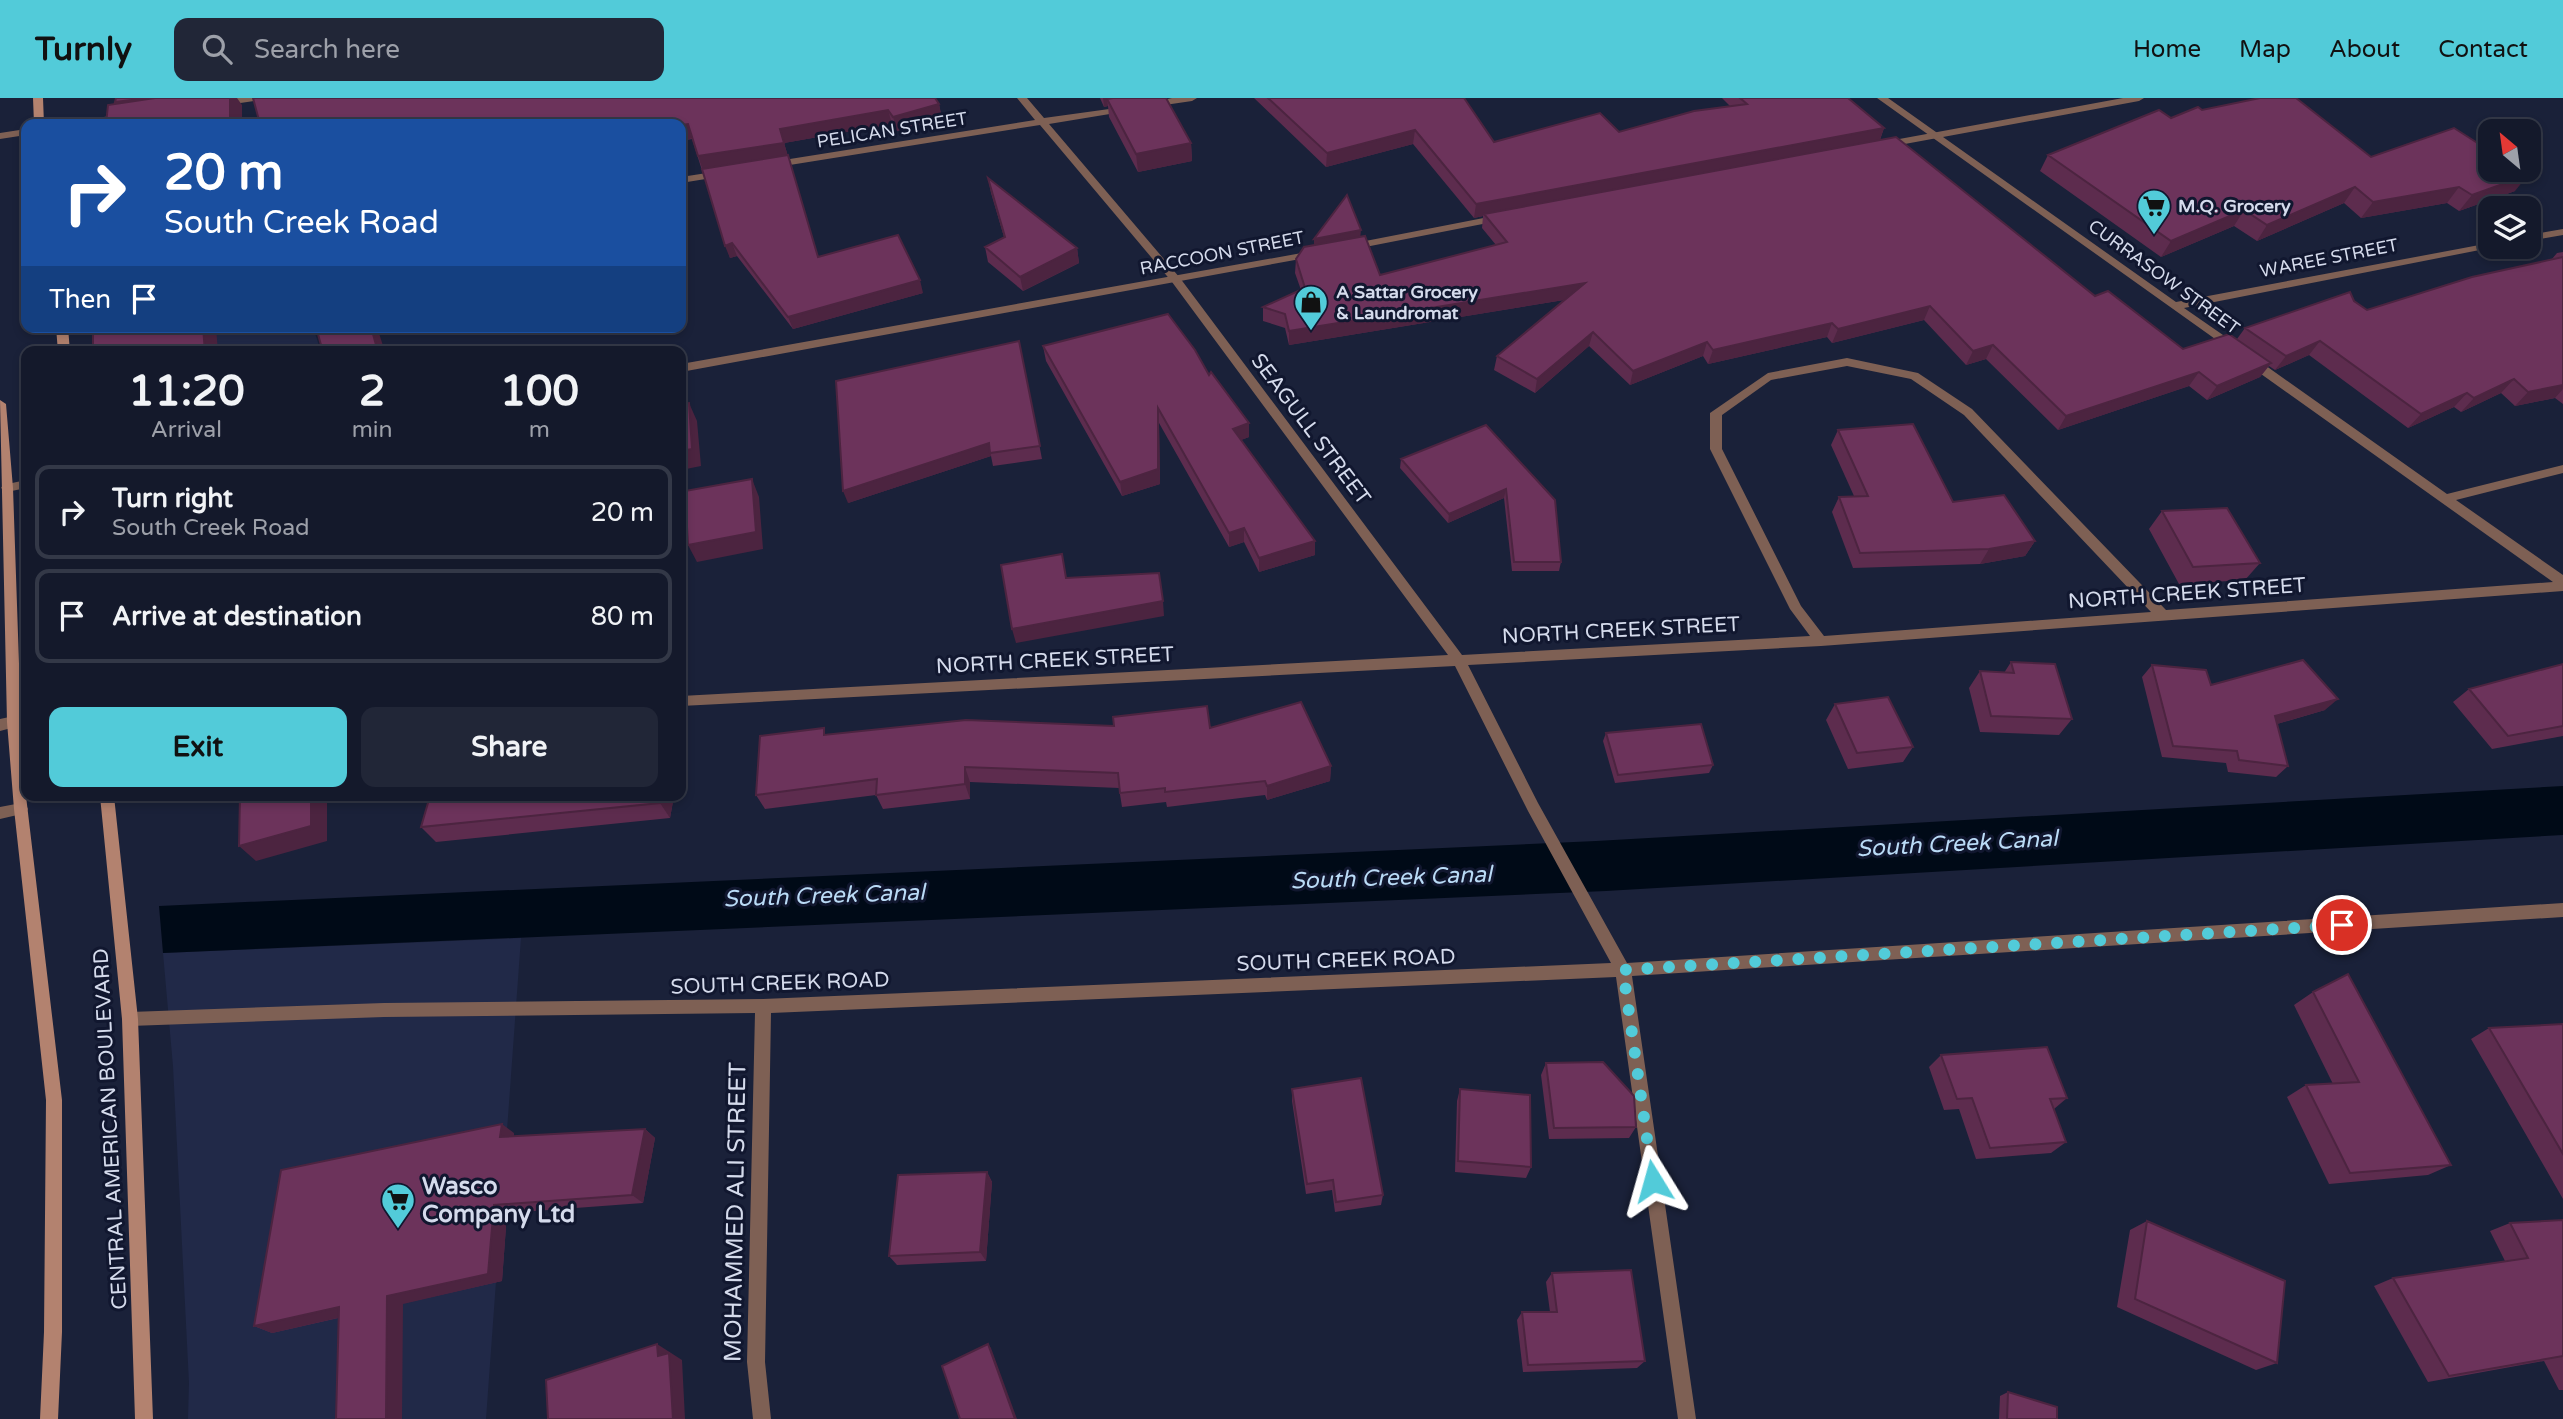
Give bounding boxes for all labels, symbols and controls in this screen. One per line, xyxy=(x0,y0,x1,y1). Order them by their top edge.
search box xyxy=(174,18,664,81)
text: Turnly xyxy=(35,30,132,69)
icon: search xyxy=(198,30,236,68)
text: Search here xyxy=(254,34,400,65)
text: Home xyxy=(2133,35,2201,64)
text: Map xyxy=(2239,35,2291,64)
text: About xyxy=(2329,35,2400,64)
text: Contact xyxy=(2438,35,2528,64)
street label: PELICAN STREET xyxy=(815,107,969,153)
north arrow xyxy=(2478,119,2541,182)
map controls xyxy=(2478,119,2541,259)
text: 20 m xyxy=(164,144,283,203)
icon: right xyxy=(49,147,140,238)
supermarket icon: M.Q. Grocery xyxy=(2135,187,2173,236)
place label: M.Q. Grocery xyxy=(2178,195,2291,217)
button: layers xyxy=(2478,196,2541,259)
text: South Creek Road xyxy=(164,204,439,242)
street label: CURRASOW STREET xyxy=(2084,215,2244,339)
street label: RACCOON STREET xyxy=(1138,226,1306,280)
street label: WAREE STREET xyxy=(2258,234,2400,282)
icon: arrive xyxy=(125,280,163,318)
place label: A Sattar Grocery & Laundromat xyxy=(1336,281,1478,324)
shop icon: A Sattar Grocery & Laundromat xyxy=(1292,283,1330,332)
text: Then xyxy=(49,284,111,315)
street label: SEAGULL STREET xyxy=(1246,349,1376,510)
text: 11:20 xyxy=(128,366,245,417)
text: 2 xyxy=(359,366,385,417)
text: 100 xyxy=(500,366,579,417)
text: Arrival xyxy=(151,416,222,444)
text: min xyxy=(352,416,393,444)
text: m xyxy=(529,416,550,444)
text: Turn right xyxy=(112,483,233,514)
icon: right xyxy=(53,493,91,531)
text: 20 m xyxy=(591,497,654,528)
text: South Creek Road xyxy=(112,514,310,542)
street label: NORTH CREEK STREET xyxy=(2067,573,2307,614)
icon: arrive xyxy=(53,597,91,635)
text: Arrive at destination xyxy=(112,601,362,632)
text: 80 m xyxy=(591,601,654,632)
street label: NORTH CREEK STREET xyxy=(1501,612,1741,649)
street label: NORTH CREEK STREET xyxy=(935,642,1175,679)
button: Exit xyxy=(49,707,347,787)
button: Share xyxy=(361,707,658,787)
water label: South Creek Canal xyxy=(1856,825,2061,863)
water label: South Creek Canal xyxy=(1290,860,1494,896)
water label: South Creek Canal xyxy=(723,878,927,914)
pin xyxy=(2312,895,2372,955)
icon: arrive xyxy=(2323,906,2361,944)
street label: SOUTH CREEK ROAD xyxy=(1236,944,1456,977)
street label: CENTRAL AMERICAN BOULEVARD xyxy=(89,948,132,1310)
street label: SOUTH CREEK ROAD xyxy=(670,967,890,1000)
street label: MOHAMMED ALI STREET xyxy=(718,1061,753,1362)
position arrow xyxy=(1616,1144,1690,1218)
place label: Wasco Company Ltd xyxy=(422,1172,575,1229)
supermarket icon: Wasco Company Ltd xyxy=(379,1181,417,1230)

